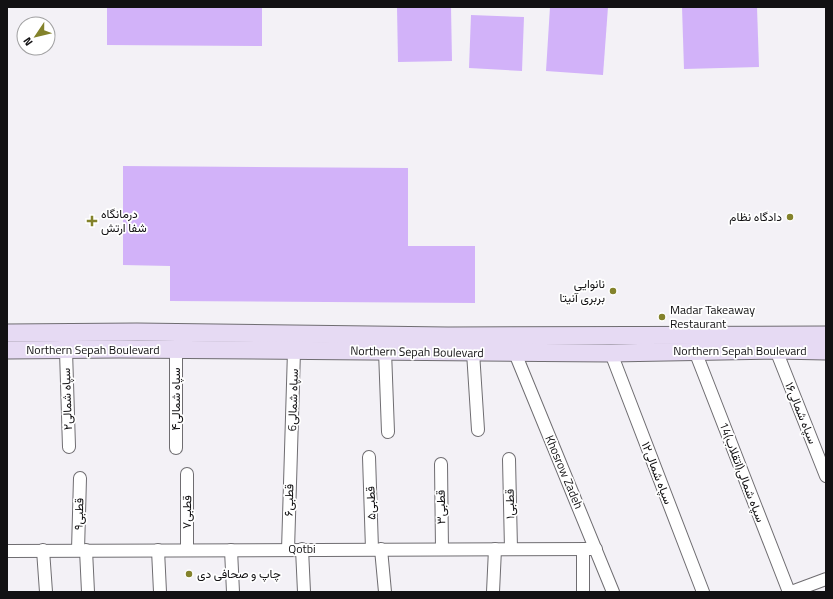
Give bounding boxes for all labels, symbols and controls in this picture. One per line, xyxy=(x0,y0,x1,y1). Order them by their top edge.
north arrow xyxy=(16,16,56,56)
text: N xyxy=(19,34,37,49)
place label: درمانگاه شفا ارتش xyxy=(101,204,147,237)
place label: دادگاه نظام xyxy=(729,207,782,226)
marker: دادگاه نظام xyxy=(785,212,795,222)
marker: درمانگاه شفا ارتش xyxy=(86,215,98,227)
place label: نانوایی بربری آنیتا xyxy=(560,274,605,307)
marker: نانوایی بربری آنیتا xyxy=(608,286,618,296)
place label: Madar Takeaway Restaurant xyxy=(670,300,755,333)
marker: Madar Takeaway Restaurant xyxy=(657,312,667,322)
street label: Northern Sepah Boulevard xyxy=(26,340,160,359)
street label: Northern Sepah Boulevard xyxy=(350,341,484,362)
street label: Northern Sepah Boulevard xyxy=(673,341,807,360)
street label: سپاه شمالی۲ xyxy=(56,368,77,430)
street label: سپاه شمالی۴ xyxy=(166,368,185,430)
street label: 6سپاه شمالی xyxy=(282,368,303,432)
street label: سپاه شمالی۱۶ xyxy=(780,379,822,447)
street label: 14سپاه شمالی(اتقلاب) xyxy=(715,419,770,525)
street label: Khosrow Zadeh xyxy=(540,432,589,512)
street label: سپاه شمالی۱۲ xyxy=(637,439,678,507)
street label: قطبی۶ xyxy=(278,483,299,517)
street label: قطبی۵ xyxy=(360,486,381,520)
street label: قطبی۱ xyxy=(500,489,519,519)
street label: قطبی۳ xyxy=(431,490,450,524)
street label: قطبی۷ xyxy=(177,495,196,529)
street label: قطبی۹ xyxy=(68,497,89,531)
street label: Qotbi xyxy=(288,539,316,558)
place label: چاپ و صحافی دی xyxy=(197,564,281,583)
marker: چاپ و صحافی دی xyxy=(184,569,194,579)

